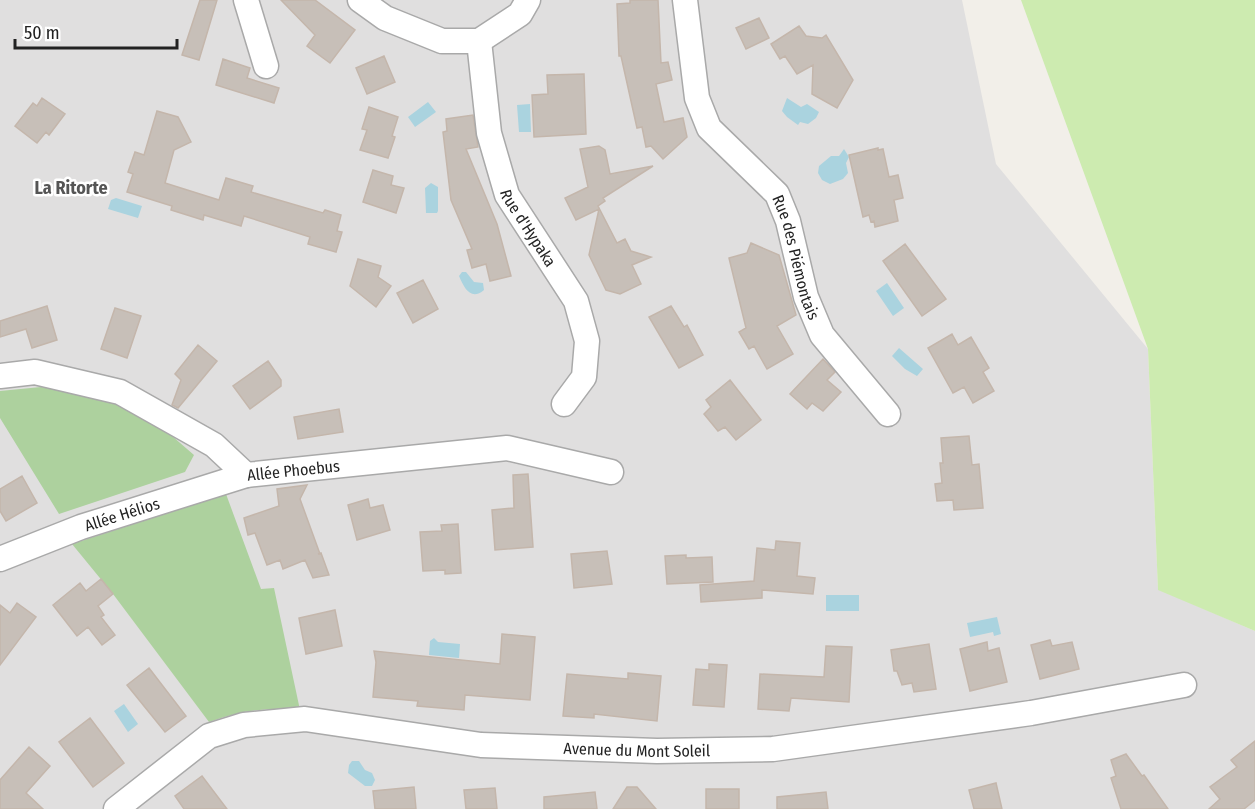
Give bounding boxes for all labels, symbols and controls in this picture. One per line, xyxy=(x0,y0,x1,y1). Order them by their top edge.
scale bar xyxy=(15,12,177,50)
text: 50 m xyxy=(24,22,60,44)
district label: La Ritorte xyxy=(34,177,108,199)
street label: Rue d'Hypaka xyxy=(496,187,560,270)
street label: Rue des Piémontais xyxy=(769,192,824,323)
street label: Allée Phoebus xyxy=(246,456,341,484)
street label: Allée Hélios xyxy=(82,493,162,535)
street label: Avenue du Mont Soleil xyxy=(563,738,710,761)

